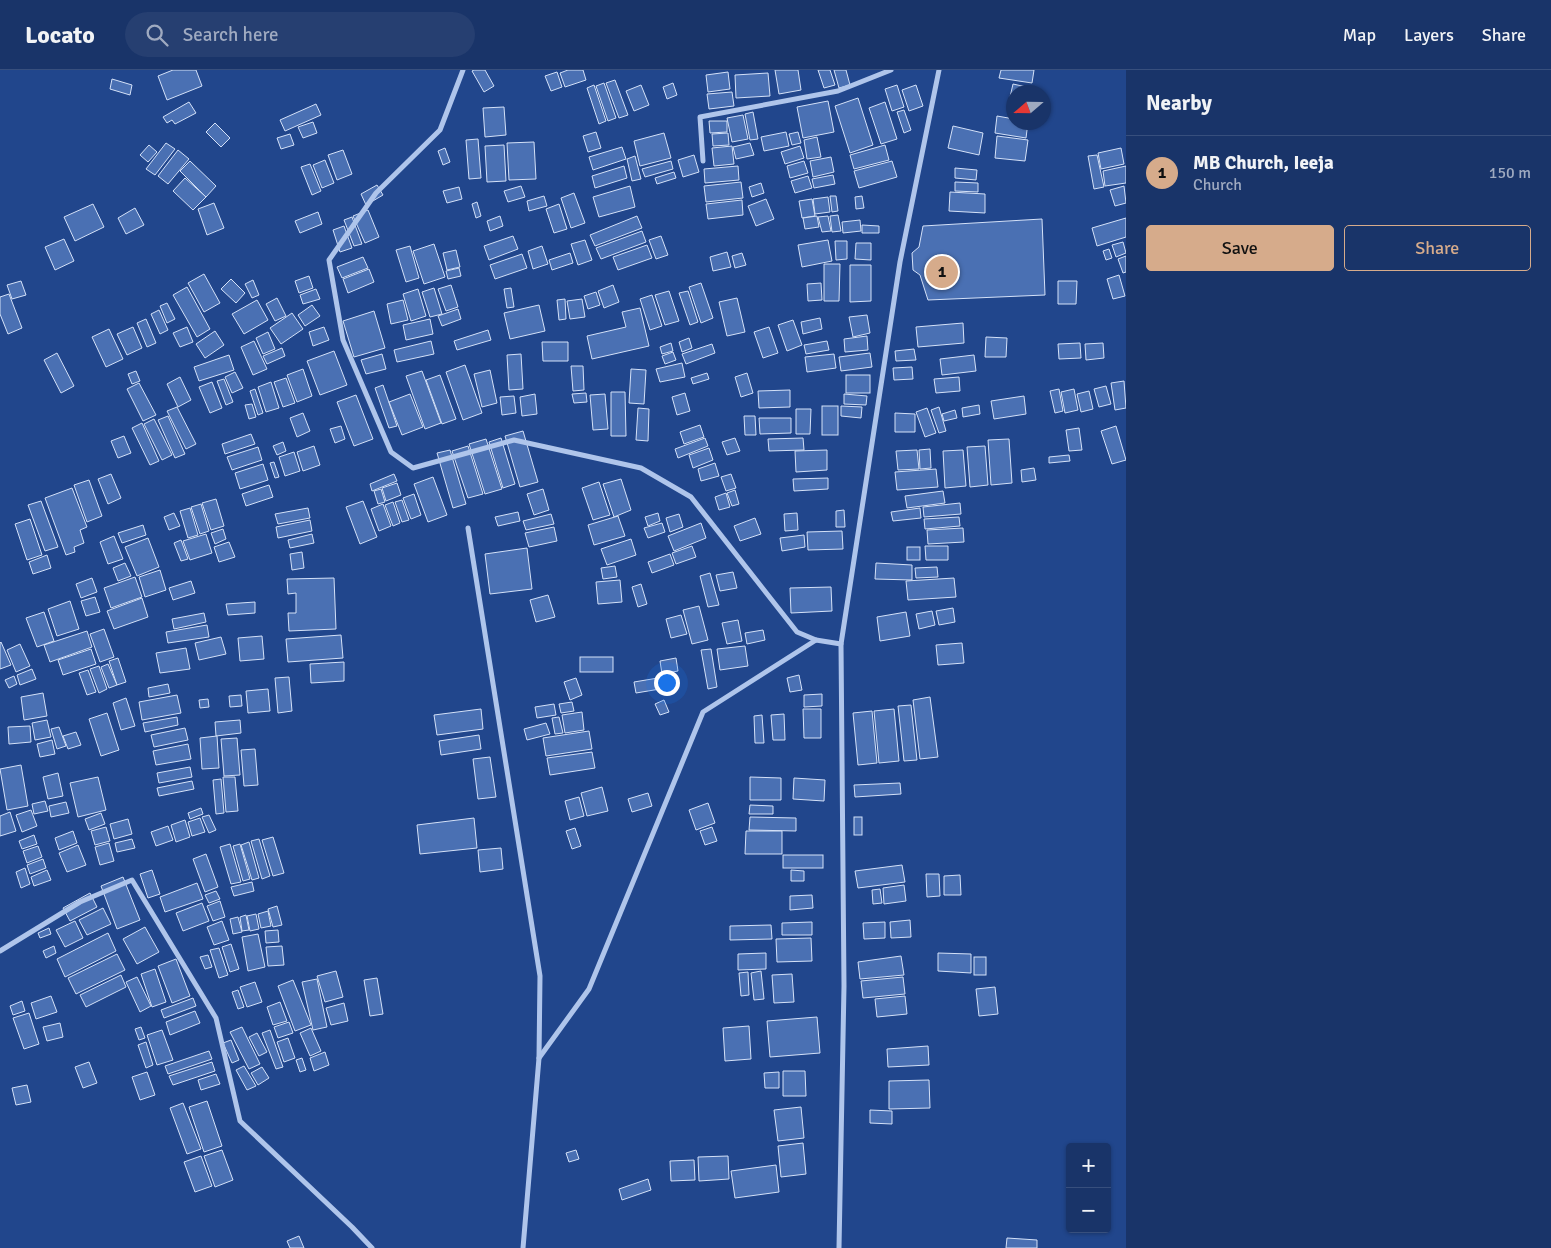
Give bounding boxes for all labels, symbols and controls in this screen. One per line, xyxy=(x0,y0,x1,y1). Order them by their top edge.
search box xyxy=(125,12,475,57)
text: Locato xyxy=(25,20,95,50)
icon: search xyxy=(143,21,171,49)
text: Search here xyxy=(183,23,279,47)
text: Map xyxy=(1343,24,1376,46)
text: Layers xyxy=(1404,24,1454,46)
text: Share xyxy=(1482,24,1526,46)
north arrow xyxy=(1006,85,1051,130)
text: Nearby xyxy=(1146,90,1212,116)
text: MB Church, Ieeja xyxy=(1193,151,1334,175)
text: 1 xyxy=(1158,163,1166,183)
text: 150 m xyxy=(1489,163,1531,183)
text: Church xyxy=(1193,175,1242,195)
button: Save xyxy=(1146,225,1334,271)
button: Share xyxy=(1344,225,1531,271)
pin: 1 xyxy=(926,253,958,291)
your location xyxy=(654,670,680,696)
map controls xyxy=(1066,1143,1111,1233)
button: + xyxy=(1066,1143,1111,1188)
button: − xyxy=(1066,1188,1111,1233)

